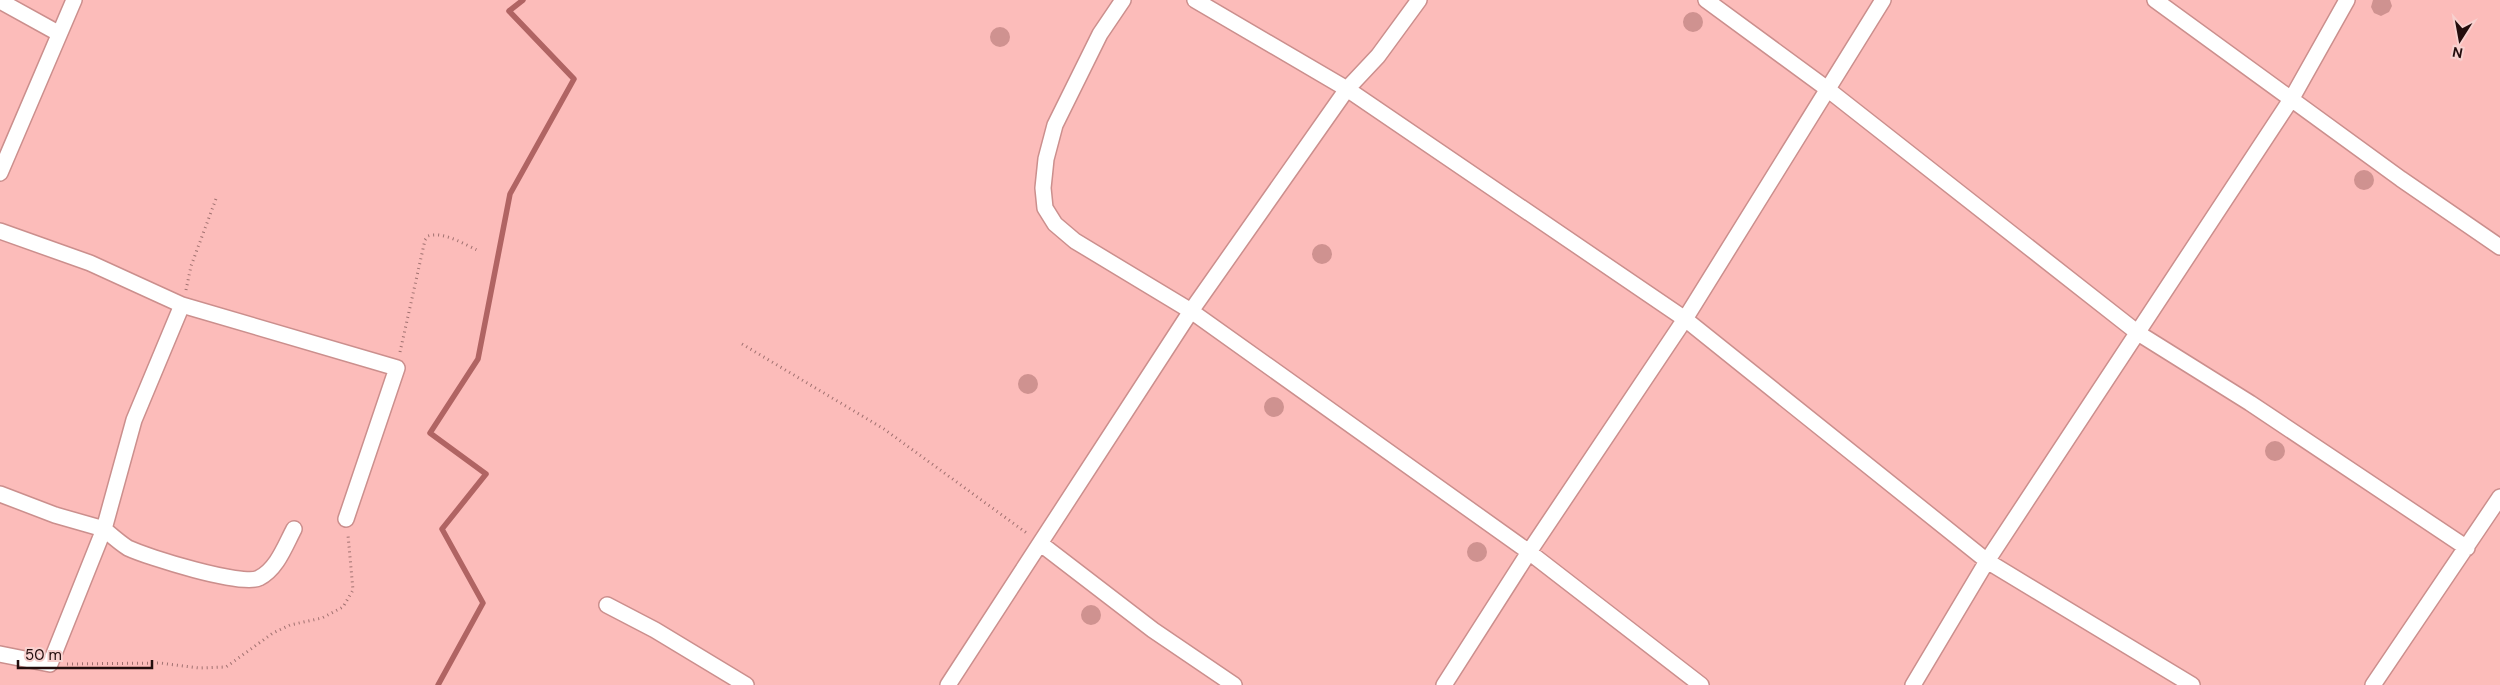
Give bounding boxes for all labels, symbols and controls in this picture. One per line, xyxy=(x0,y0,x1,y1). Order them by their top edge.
north arrow xyxy=(2435,15,2485,65)
text: N xyxy=(2451,43,2464,63)
scale bar xyxy=(18,638,151,670)
text: 50 m xyxy=(25,645,62,665)

